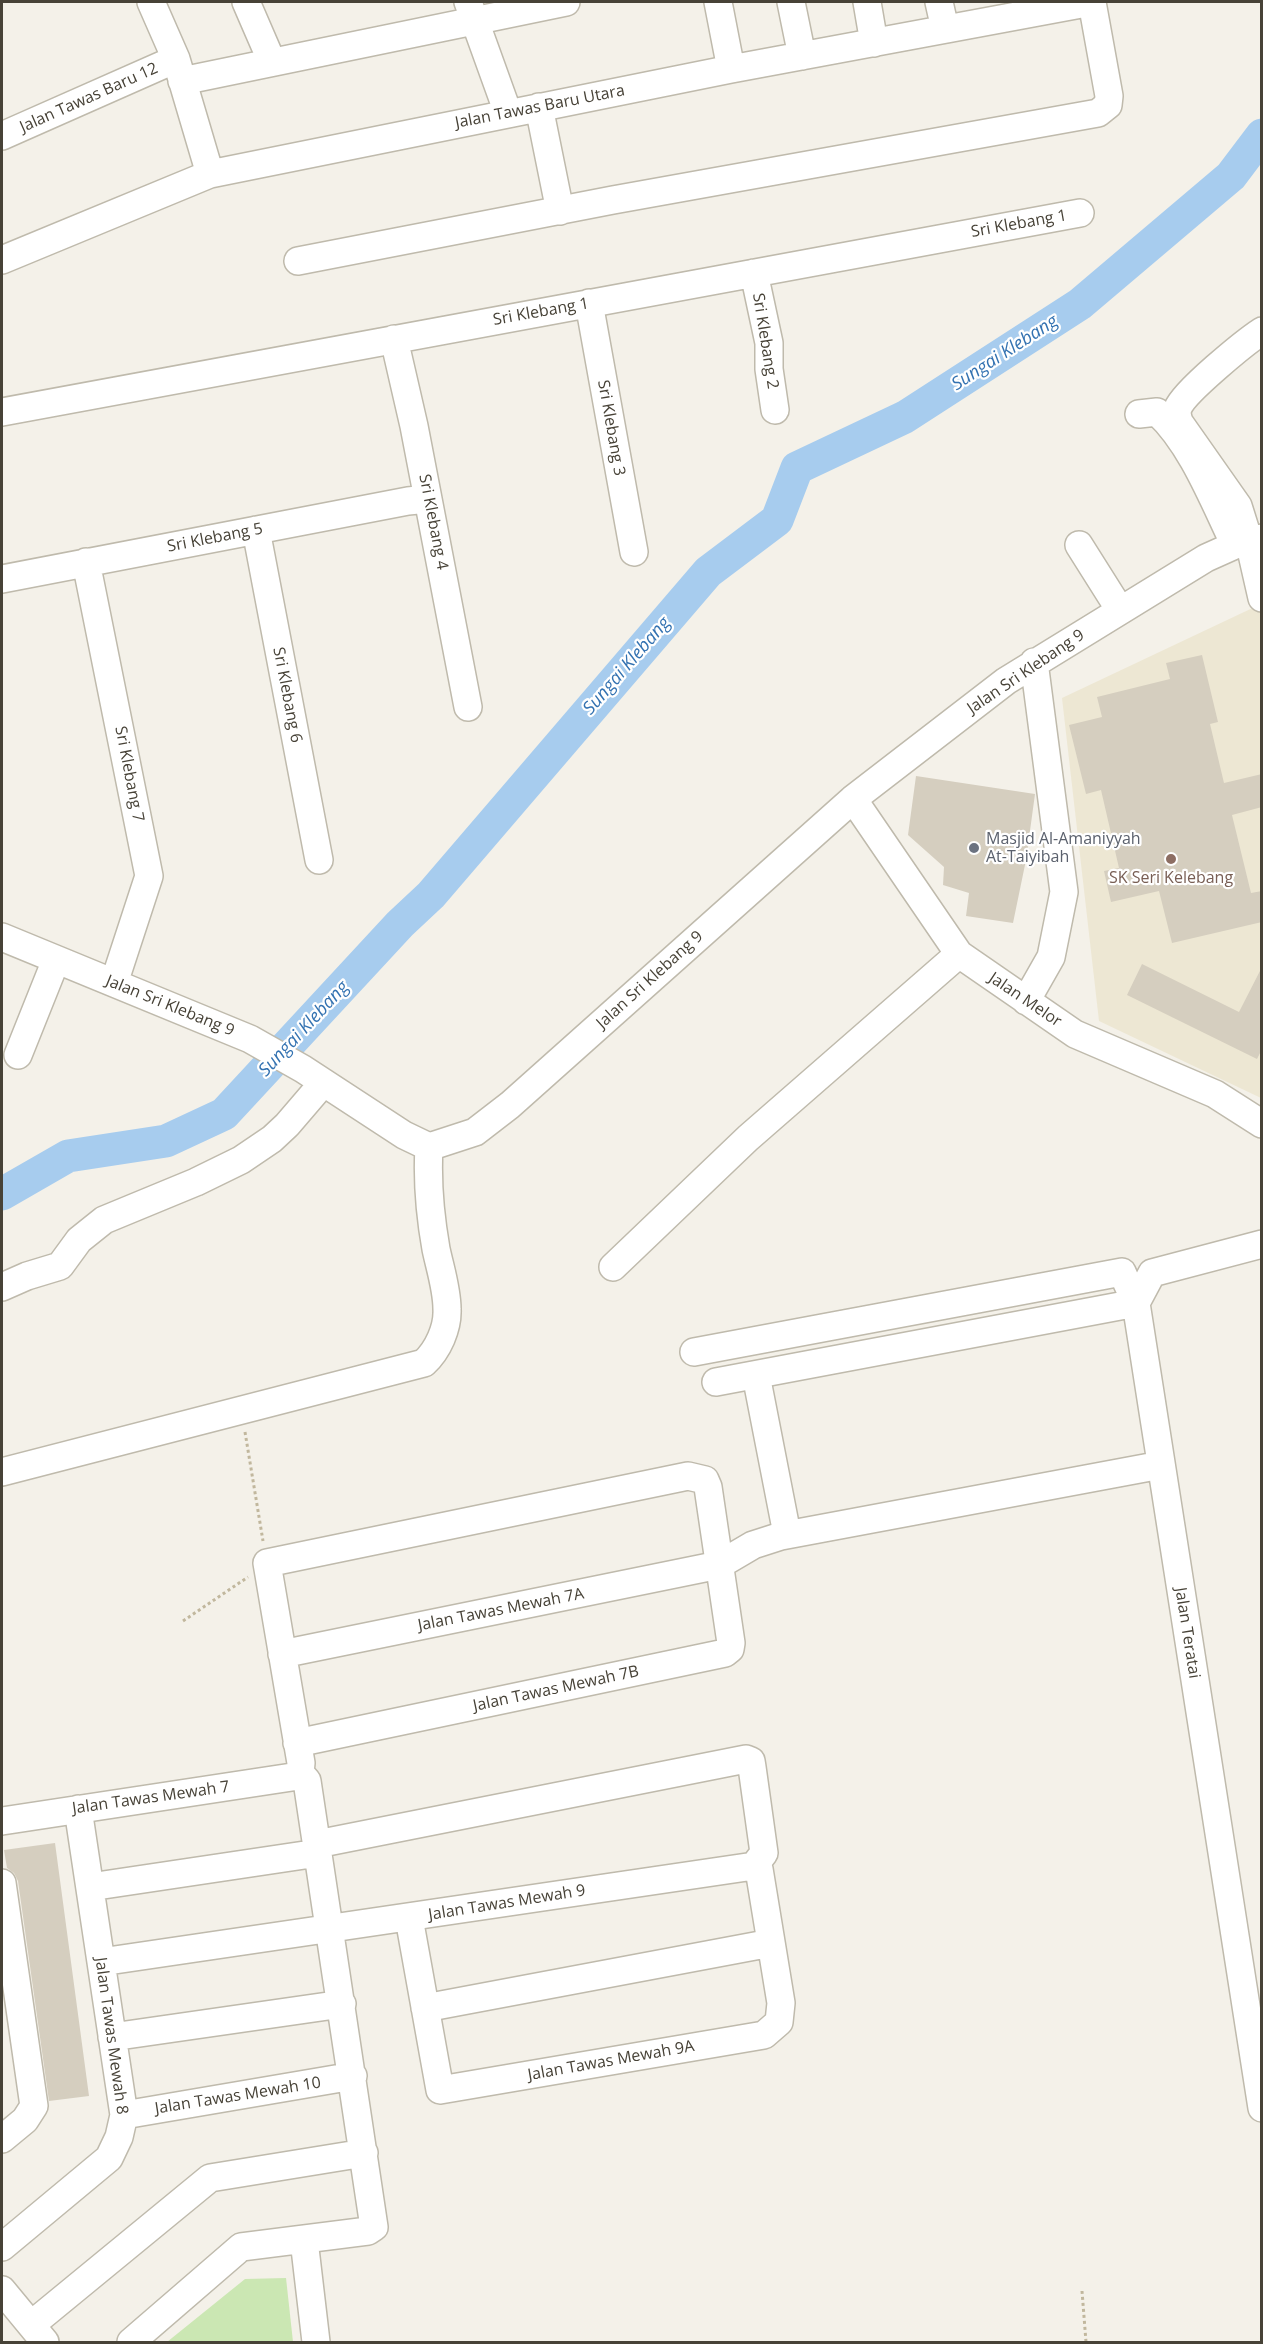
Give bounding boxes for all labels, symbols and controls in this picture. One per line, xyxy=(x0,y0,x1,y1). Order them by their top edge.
street label: Jalan Tawas Baru 12 xyxy=(17,59,161,137)
street label: Jalan Tawas Baru Utara xyxy=(454,81,626,133)
street label: Sri Klebang 1 xyxy=(970,206,1068,242)
street label: Sri Klebang 2 xyxy=(748,292,782,390)
street label: Sri Klebang 1 xyxy=(492,294,590,330)
water label: Sungai Klebang xyxy=(948,311,1062,395)
street label: Sri Klebang 3 xyxy=(593,379,629,477)
street label: Sri Klebang 4 xyxy=(414,473,452,571)
street label: Sri Klebang 5 xyxy=(166,519,264,557)
water label: Sungai Klebang xyxy=(579,613,675,719)
street label: Jalan Sri Klebang 9 xyxy=(964,626,1088,718)
street label: Sri Klebang 6 xyxy=(268,646,306,744)
street label: Sri Klebang 7 xyxy=(110,725,148,823)
place label: Masjid Al-Amaniyyah At-Taiyibah xyxy=(986,829,1141,867)
marker: Masjid Al-Amaniyyah At-Taiyibah xyxy=(967,841,981,855)
marker: SK Seri Kelebang xyxy=(1164,852,1178,866)
place label: SK Seri Kelebang xyxy=(1109,868,1233,888)
street label: Jalan Sri Klebang 9 xyxy=(593,927,707,1033)
street label: Jalan Melor xyxy=(985,969,1065,1031)
street label: Jalan Sri Klebang 9 xyxy=(103,971,237,1041)
water label: Sungai Klebang xyxy=(254,977,354,1081)
street label: Jalan Tawas Mewah 7A xyxy=(416,1584,586,1636)
street label: Jalan Teratai xyxy=(1170,1586,1204,1680)
street label: Jalan Tawas Mewah 7B xyxy=(471,1662,641,1716)
street label: Jalan Tawas Mewah 7 xyxy=(71,1777,231,1819)
street label: Jalan Tawas Mewah 9 xyxy=(427,1881,587,1925)
street label: Jalan Tawas Mewah 8 xyxy=(90,1956,132,2116)
street label: Jalan Tawas Mewah 9A xyxy=(526,2037,696,2085)
street label: Jalan Tawas Mewah 10 xyxy=(154,2073,322,2119)

